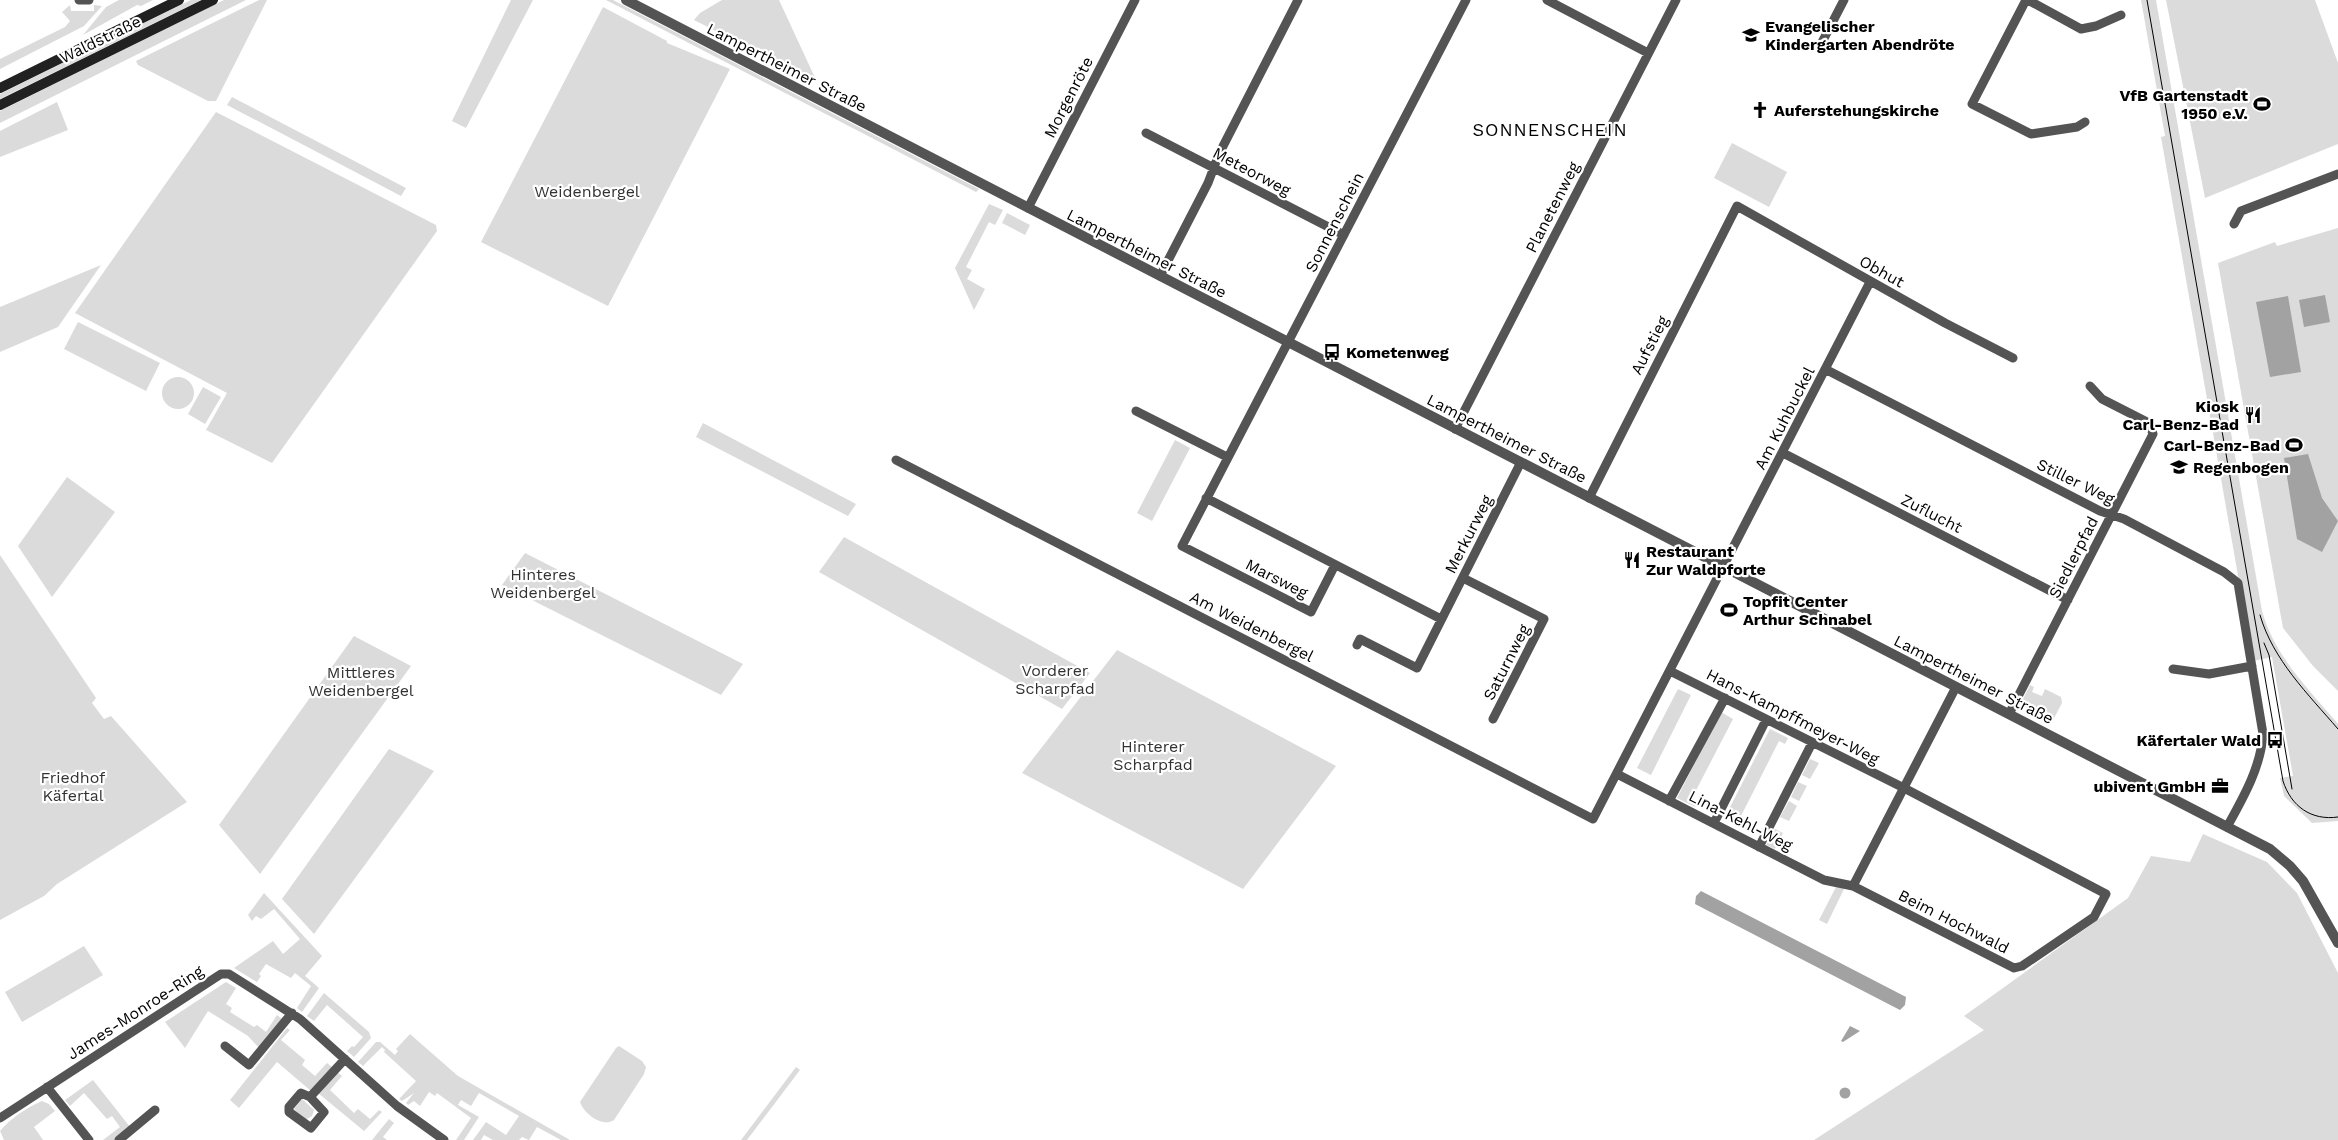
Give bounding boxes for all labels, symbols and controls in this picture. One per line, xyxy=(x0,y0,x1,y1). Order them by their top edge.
street label: Waldstraße xyxy=(56,12,144,67)
place label: Evangelischer Kindergarten Abendröte xyxy=(1765,17,1955,54)
street label: Lampertheimer Straße xyxy=(704,19,870,116)
school or university icon: Evangelischer Kindergarten Abendröte xyxy=(1741,25,1761,45)
street label: Morgenröte xyxy=(1040,53,1097,141)
place label: VfB Gartenstadt 1950 e.V. xyxy=(2119,86,2248,123)
sports icon: VfB Gartenstadt 1950 e.V. xyxy=(2252,94,2272,114)
church icon: Auferstehungskirche xyxy=(1750,100,1770,120)
place label: Auferstehungskirche xyxy=(1774,101,1939,120)
district label: SONNENSCHEIN xyxy=(1472,119,1628,140)
street label: Meteorweg xyxy=(1210,143,1294,200)
street label: Planetenweg xyxy=(1521,158,1584,256)
street label: Sonnenschein xyxy=(1301,169,1368,275)
park label: Weidenbergel xyxy=(534,182,640,201)
street label: Lampertheimer Straße xyxy=(1064,205,1230,302)
street label: Obhut xyxy=(1856,251,1908,292)
street label: Aufstieg xyxy=(1627,312,1673,378)
bus stop icon: Kometenweg xyxy=(1322,342,1342,362)
place label: Kometenweg xyxy=(1346,343,1449,362)
street label: Am Kuhbuckel xyxy=(1750,364,1819,473)
street label: Lampertheimer Straße xyxy=(1424,390,1590,487)
place label: Kiosk Carl-Benz-Bad xyxy=(2122,397,2239,434)
restaurant icon: Kiosk Carl-Benz-Bad xyxy=(2243,405,2263,425)
sports icon: Carl-Benz-Bad xyxy=(2284,435,2304,455)
place label: Carl-Benz-Bad xyxy=(2163,436,2280,455)
street label: Stiller Weg xyxy=(2034,454,2118,509)
school or university icon: Regenbogen xyxy=(2169,457,2189,477)
place label: Regenbogen xyxy=(2193,458,2289,477)
street label: Zuflucht xyxy=(1898,490,1966,537)
street label: Merkurweg xyxy=(1441,491,1497,577)
street label: Siedlerpfad xyxy=(2045,513,2102,601)
place label: Restaurant Zur Waldpforte xyxy=(1646,542,1766,579)
restaurant icon: Restaurant Zur Waldpforte xyxy=(1622,550,1642,570)
street label: Marsweg xyxy=(1242,555,1312,602)
park label: Hinteres Weidenbergel xyxy=(490,565,596,602)
street label: Am Weidenbergel xyxy=(1187,587,1317,666)
place label: Topfit Center Arthur Schnabel xyxy=(1743,592,1873,629)
sports icon: Topfit Center Arthur Schnabel xyxy=(1719,600,1739,620)
street label: Saturnweg xyxy=(1479,621,1534,703)
street label: Lampertheimer Straße xyxy=(1891,631,2057,728)
park label: Vorderer Scharpfad xyxy=(1015,661,1095,698)
park label: Mittleres Weidenbergel xyxy=(308,663,414,700)
street label: Hans-Kampffmeyer-Weg xyxy=(1703,665,1883,769)
bus stop icon: Käfertaler Wald xyxy=(2265,730,2285,750)
place label: Käfertaler Wald xyxy=(2137,731,2261,750)
park label: Hinterer Scharpfad xyxy=(1113,737,1193,774)
park label: Friedhof Käfertal xyxy=(41,768,106,805)
office icon: ubivent GmbH xyxy=(2210,776,2230,796)
place label: ubivent GmbH xyxy=(2093,777,2206,796)
street label: Lina-Kehl-Weg xyxy=(1686,786,1796,855)
street label: Beim Hochwald xyxy=(1895,885,2012,958)
street label: James-Monroe-Ring xyxy=(64,961,207,1064)

